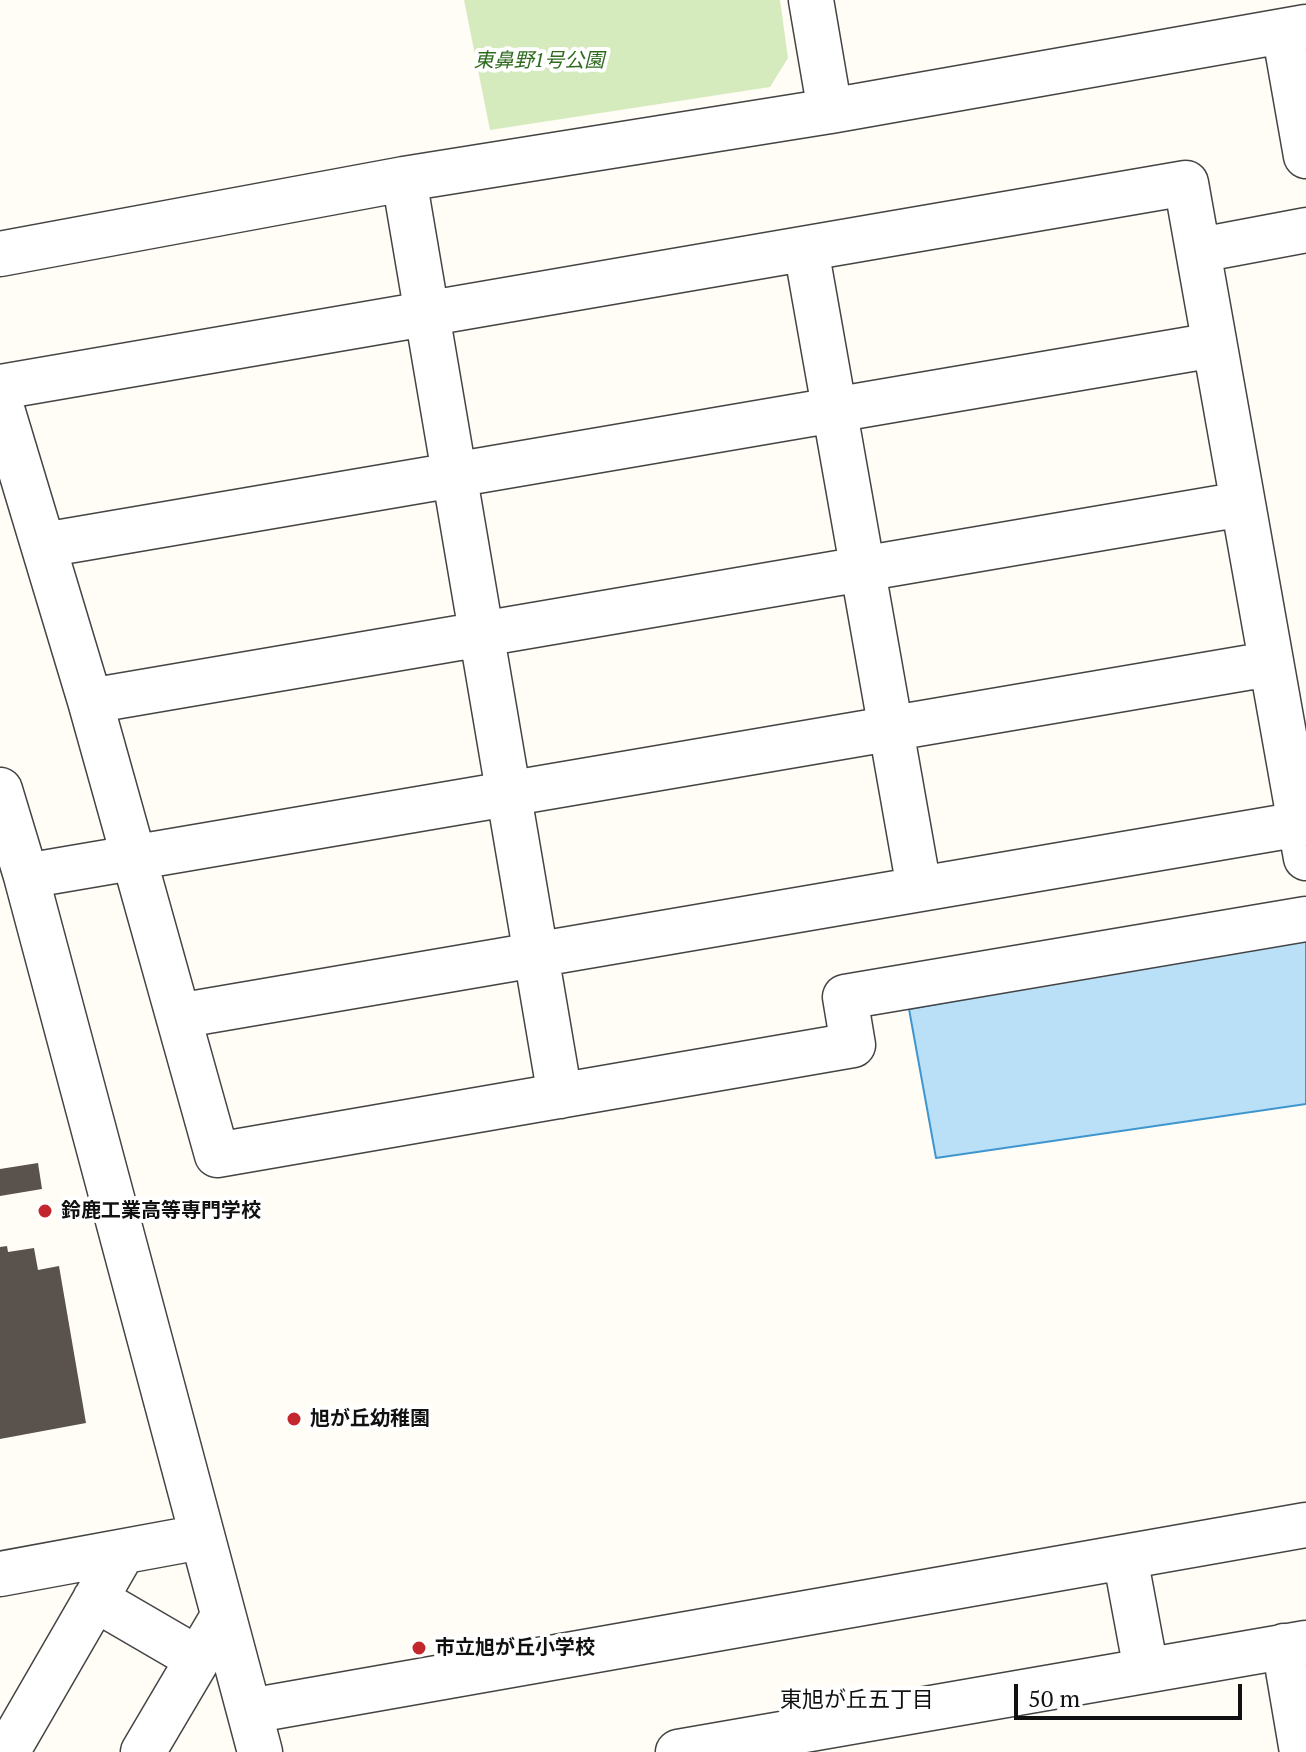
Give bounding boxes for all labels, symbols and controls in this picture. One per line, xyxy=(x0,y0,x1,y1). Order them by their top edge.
park label: 東鼻野1号公園 xyxy=(474,49,604,73)
place label: 鈴鹿工業高等専門学校 xyxy=(61,1199,261,1223)
marker: 鈴鹿工業高等専門学校 xyxy=(36,1202,54,1220)
place label: 旭が丘幼稚園 xyxy=(310,1407,430,1431)
marker: 旭が丘幼稚園 xyxy=(285,1410,303,1428)
place label: 市立旭が丘小学校 xyxy=(435,1636,595,1660)
marker: 市立旭が丘小学校 xyxy=(410,1639,428,1657)
scale bar xyxy=(1018,1668,1246,1718)
text: 50 m xyxy=(1028,1682,1080,1714)
district label: 東旭が丘五丁目 xyxy=(780,1688,934,1714)

